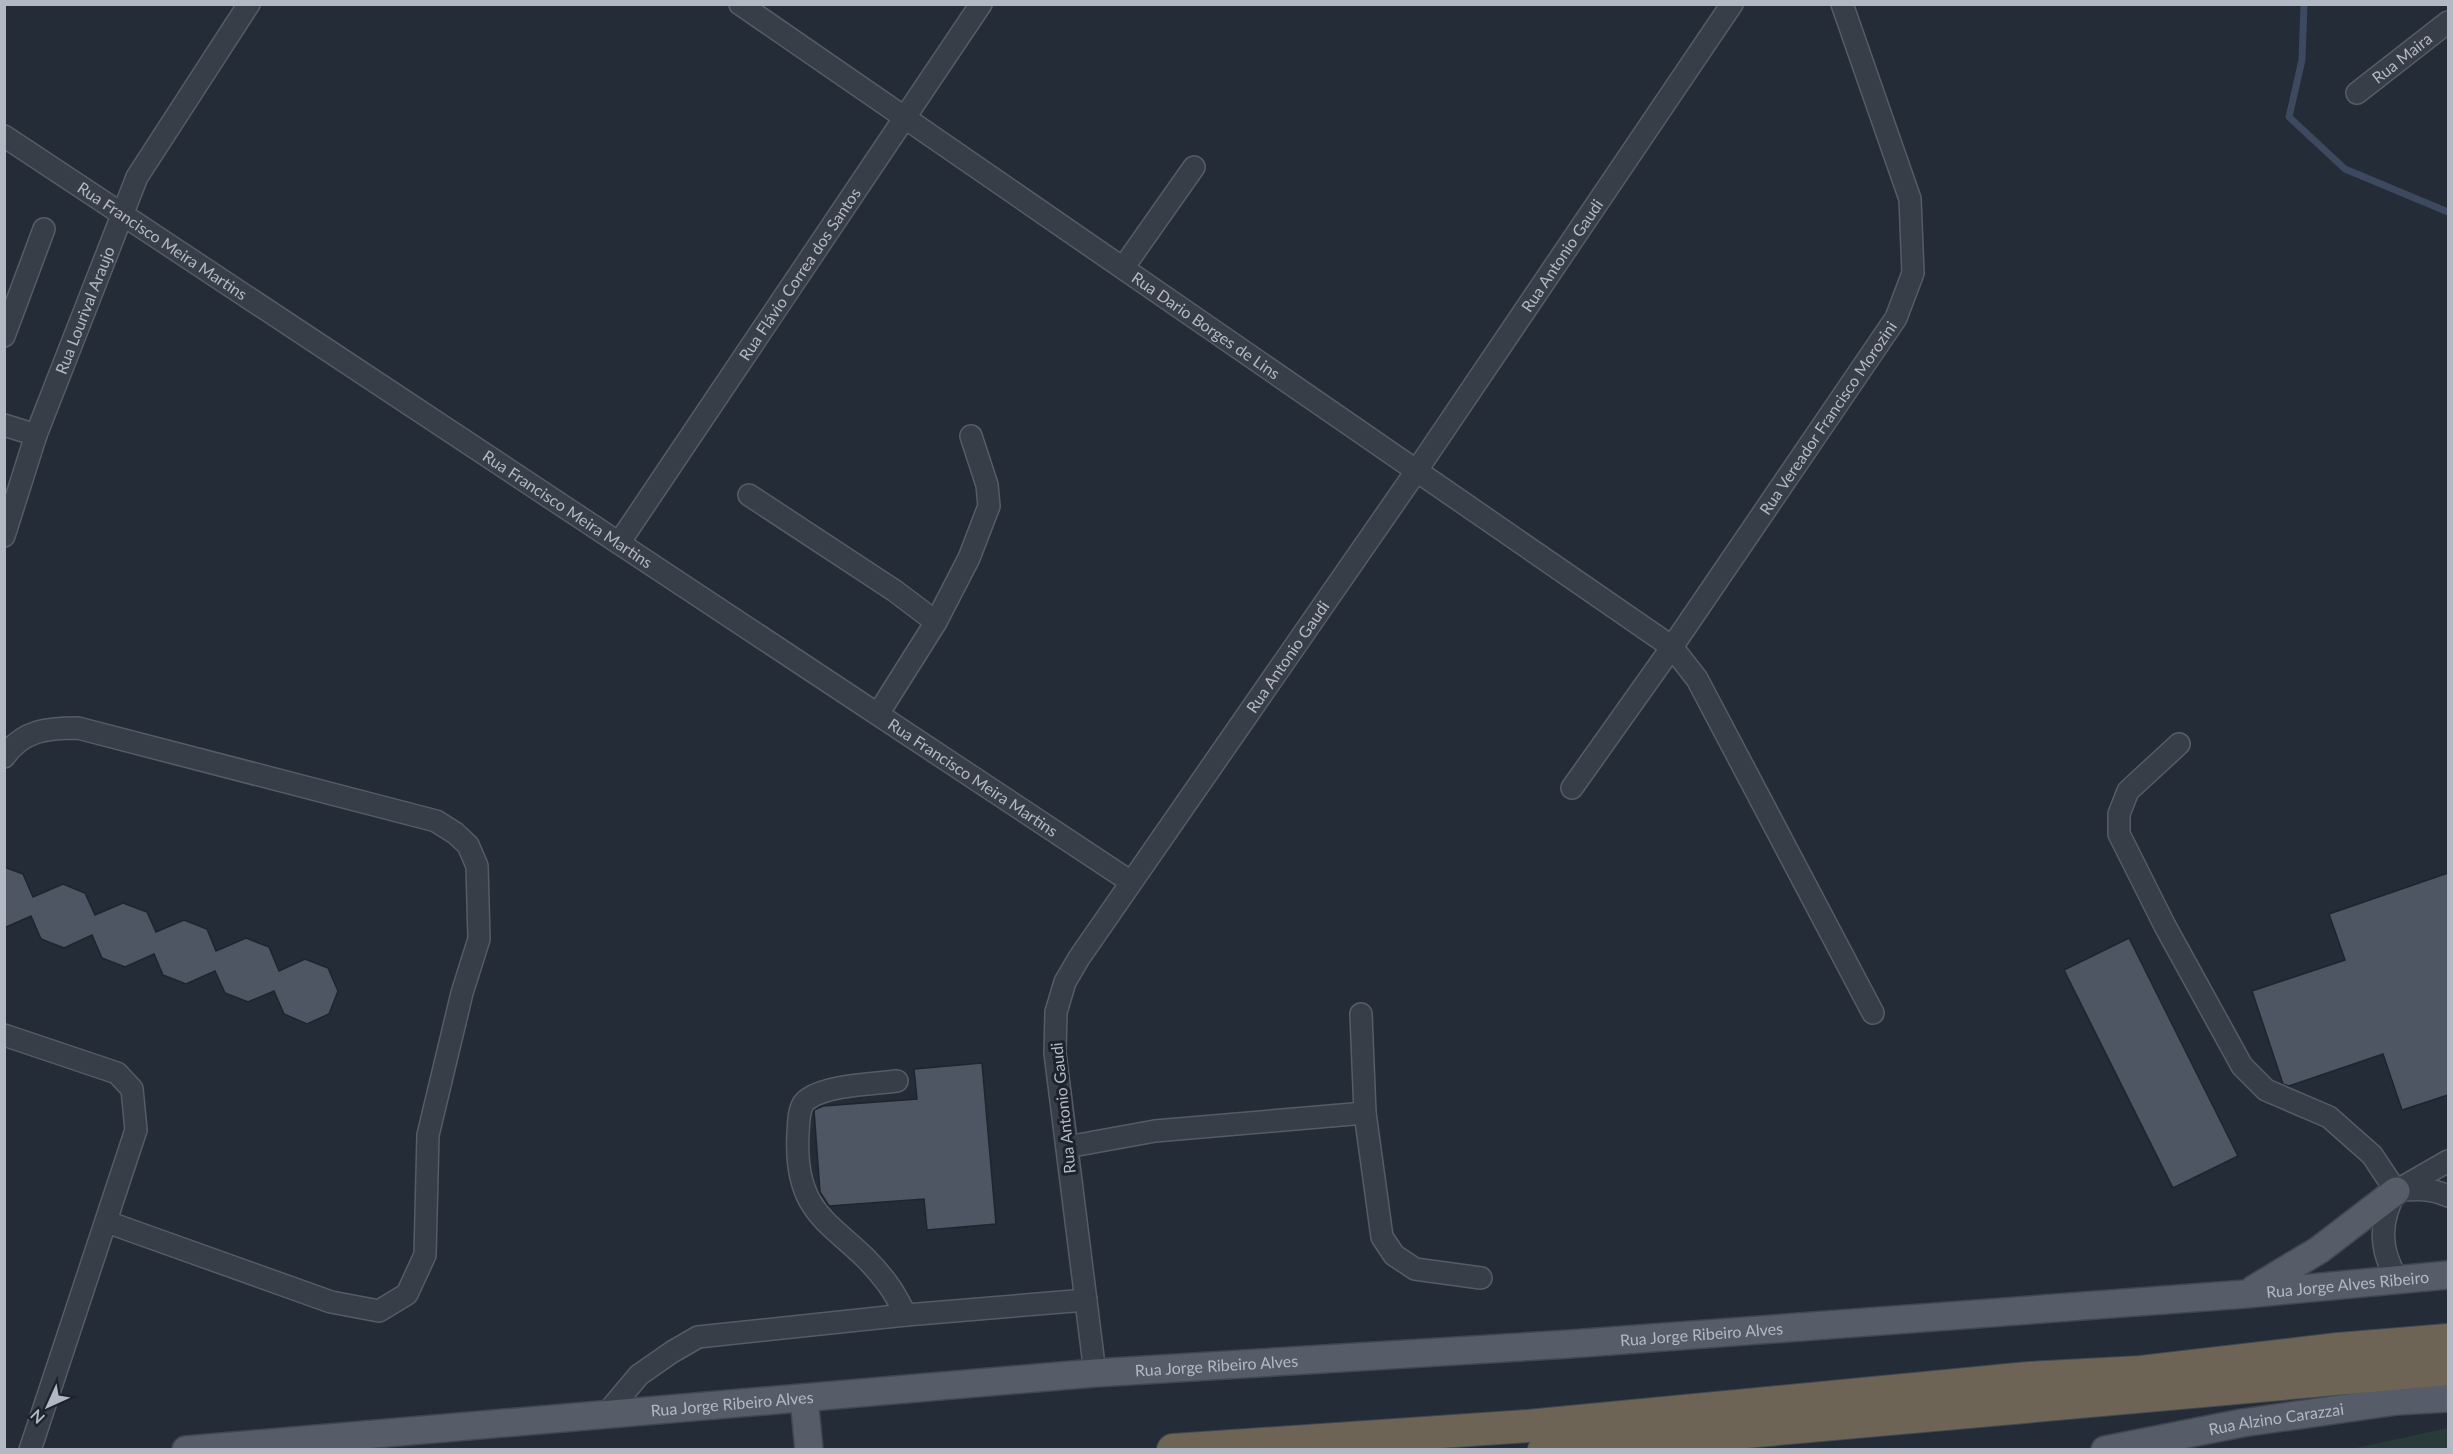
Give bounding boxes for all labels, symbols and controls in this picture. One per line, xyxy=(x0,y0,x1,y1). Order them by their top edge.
street label: Rua Maira xyxy=(2368,28,2435,87)
street label: Rua Francisco Meira Martins xyxy=(74,177,251,303)
street label: Rua Flávio Correa dos Santos xyxy=(734,184,864,364)
street label: Rua Antonio Gaudi xyxy=(1517,195,1606,315)
street label: Rua Lourival Araujo xyxy=(51,243,118,377)
street label: Rua Dario Borges de Lins xyxy=(1129,267,1284,383)
street label: Rua Vereador Francisco Morozini xyxy=(1755,317,1900,518)
street label: Rua Francisco Meira Martins xyxy=(480,446,656,572)
street label: Rua Antonio Gaudi xyxy=(1242,597,1333,716)
street label: Rua Francisco Meira Martins xyxy=(885,714,1062,840)
street label: Rua Antonio Gaudi xyxy=(1046,1042,1079,1175)
street label: Rua Jorge Alves Ribeiro xyxy=(2265,1267,2430,1301)
street label: Rua Jorge Ribeiro Alves xyxy=(1619,1318,1784,1349)
street label: Rua Jorge Ribeiro Alves xyxy=(1134,1351,1299,1380)
north arrow xyxy=(18,1376,78,1436)
street label: Rua Jorge Ribeiro Alves xyxy=(650,1387,814,1420)
street label: Rua Alzino Carazzai xyxy=(2207,1399,2345,1438)
text: N xyxy=(26,1406,48,1428)

